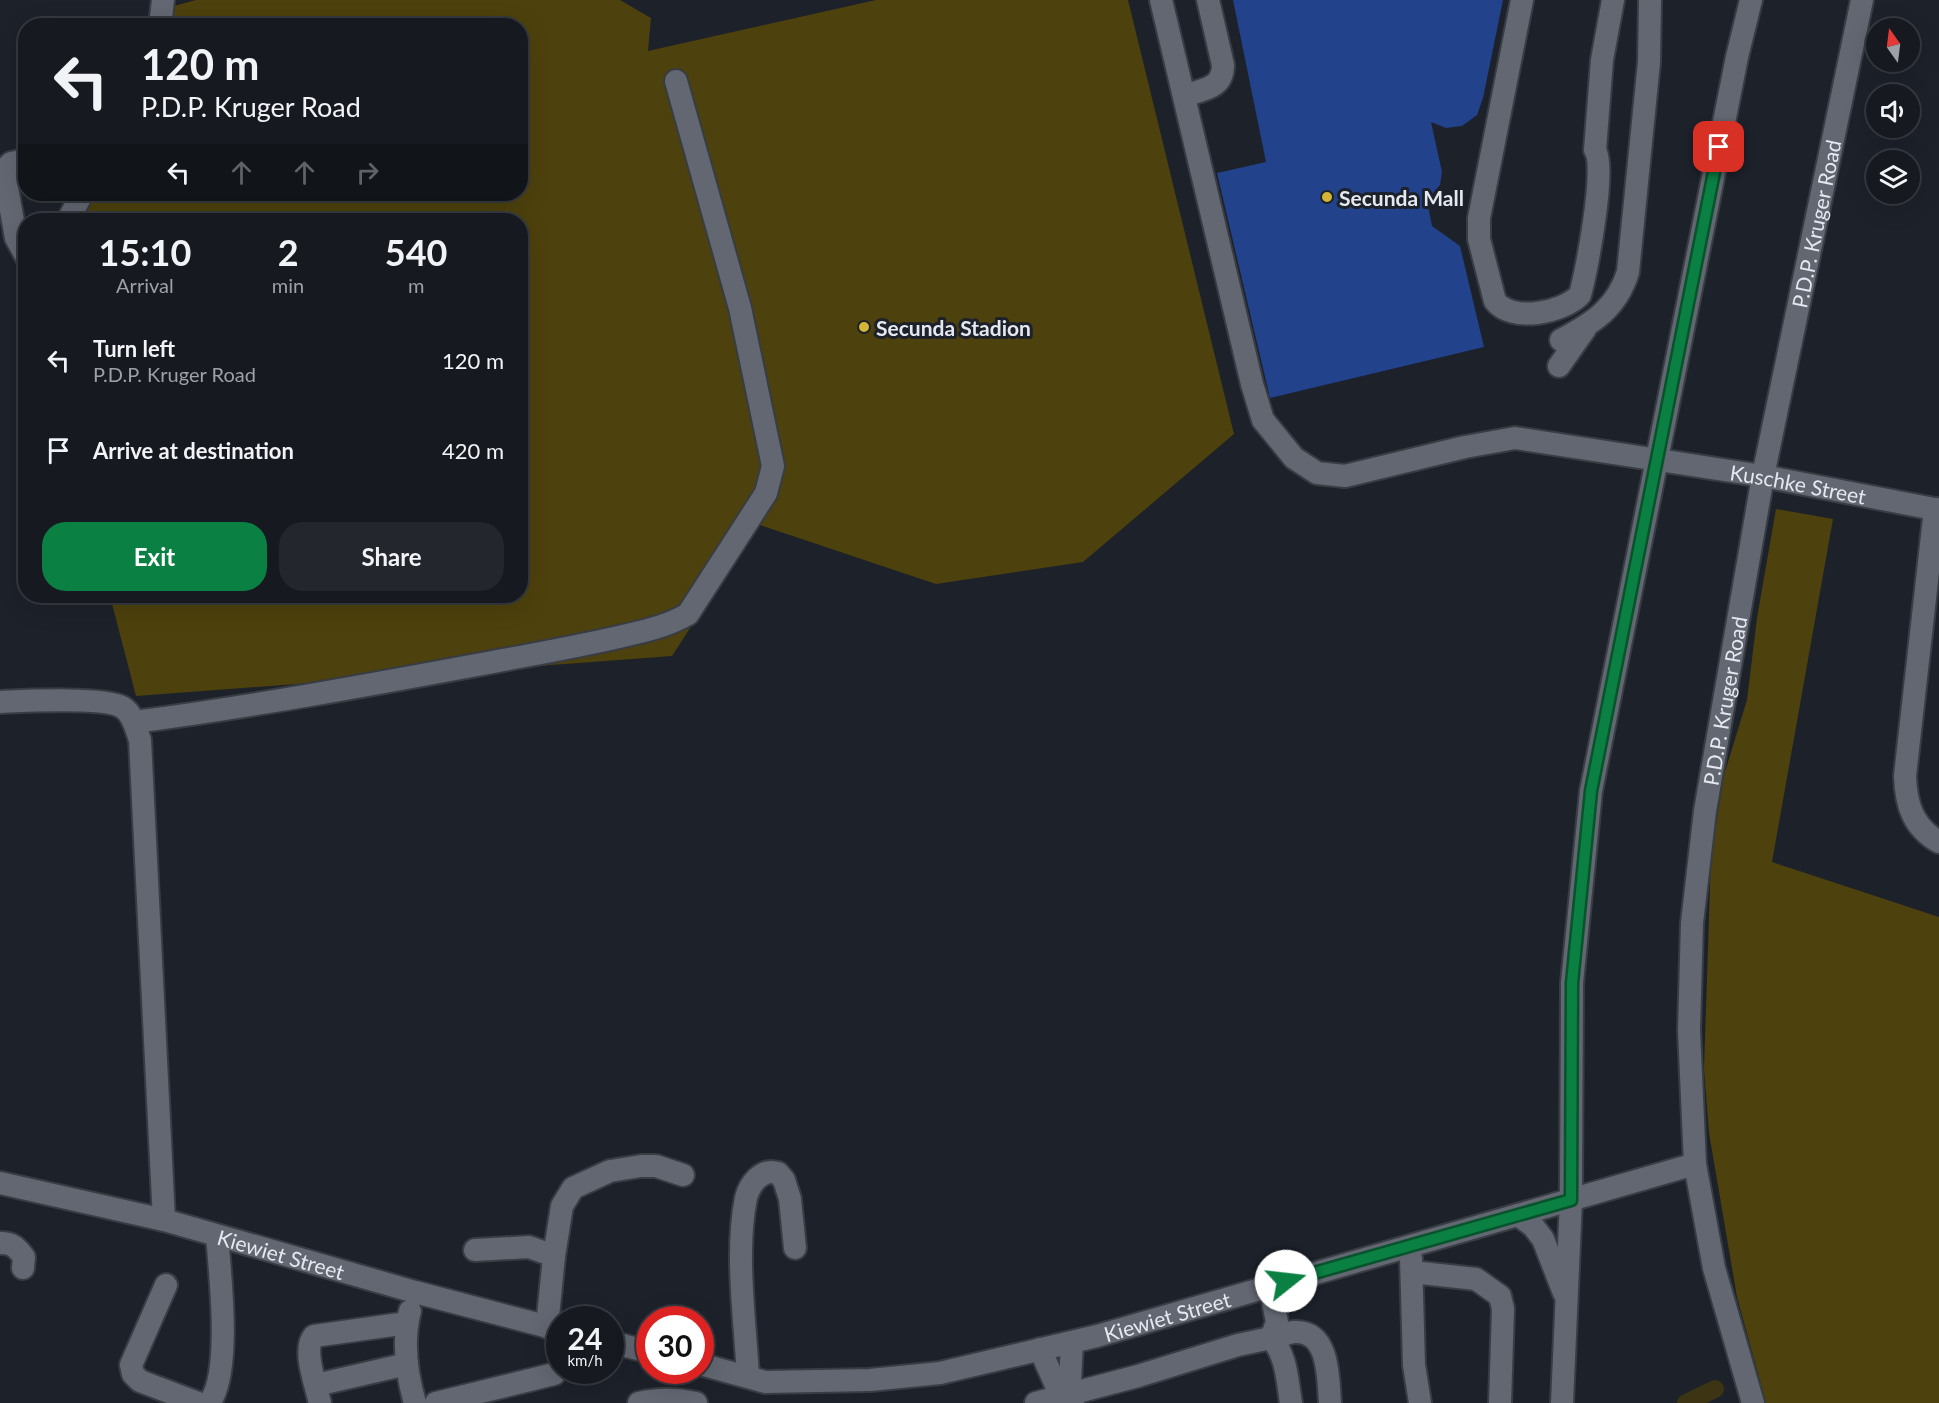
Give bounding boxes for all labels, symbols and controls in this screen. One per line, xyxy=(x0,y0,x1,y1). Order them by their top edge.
north arrow xyxy=(1866,18,1920,72)
map controls xyxy=(1866,18,1920,204)
text: 120 m xyxy=(141,39,259,89)
icon: left xyxy=(42,42,120,120)
button: sound xyxy=(1866,84,1920,138)
text: P.D.P. Kruger Road xyxy=(141,90,361,123)
pin xyxy=(1693,121,1744,172)
icon: arrive xyxy=(1702,130,1735,163)
street label: P.D.P. Kruger Road xyxy=(1786,137,1845,310)
button: layers xyxy=(1866,150,1920,204)
icon: left xyxy=(162,156,195,189)
icon: ahead xyxy=(225,156,258,189)
icon: ahead xyxy=(288,156,321,189)
icon: right xyxy=(351,156,384,189)
place label: Secunda Mall xyxy=(1339,185,1464,210)
marker: Secunda Mall xyxy=(1320,190,1334,204)
text: 15:10 xyxy=(99,230,191,274)
text: 2 xyxy=(278,230,299,274)
text: 540 xyxy=(385,230,447,274)
text: Arrival xyxy=(116,273,174,297)
text: min xyxy=(272,273,304,297)
text: m xyxy=(408,273,424,297)
place label: Secunda Stadion xyxy=(876,315,1031,340)
marker: Secunda Stadion xyxy=(857,320,871,334)
text: Turn left xyxy=(93,335,175,362)
icon: left xyxy=(42,344,75,377)
text: 120 m xyxy=(442,347,504,374)
text: P.D.P. Kruger Road xyxy=(93,362,256,386)
icon: arrive xyxy=(42,434,75,467)
text: Arrive at destination xyxy=(93,437,294,464)
text: 420 m xyxy=(442,437,504,464)
street label: Kuschke Street xyxy=(1728,459,1869,508)
button: Exit xyxy=(42,522,267,591)
button: Share xyxy=(279,522,504,591)
street label: P.D.P. Kruger Road xyxy=(1697,614,1751,787)
street label: Kiewiet Street xyxy=(215,1224,348,1284)
position arrow xyxy=(1254,1249,1318,1313)
street label: Kiewiet Street xyxy=(1101,1286,1234,1346)
speed limit sign: 30 xyxy=(636,1306,714,1384)
text: 24 xyxy=(568,1320,602,1356)
text: km/h xyxy=(567,1351,603,1369)

